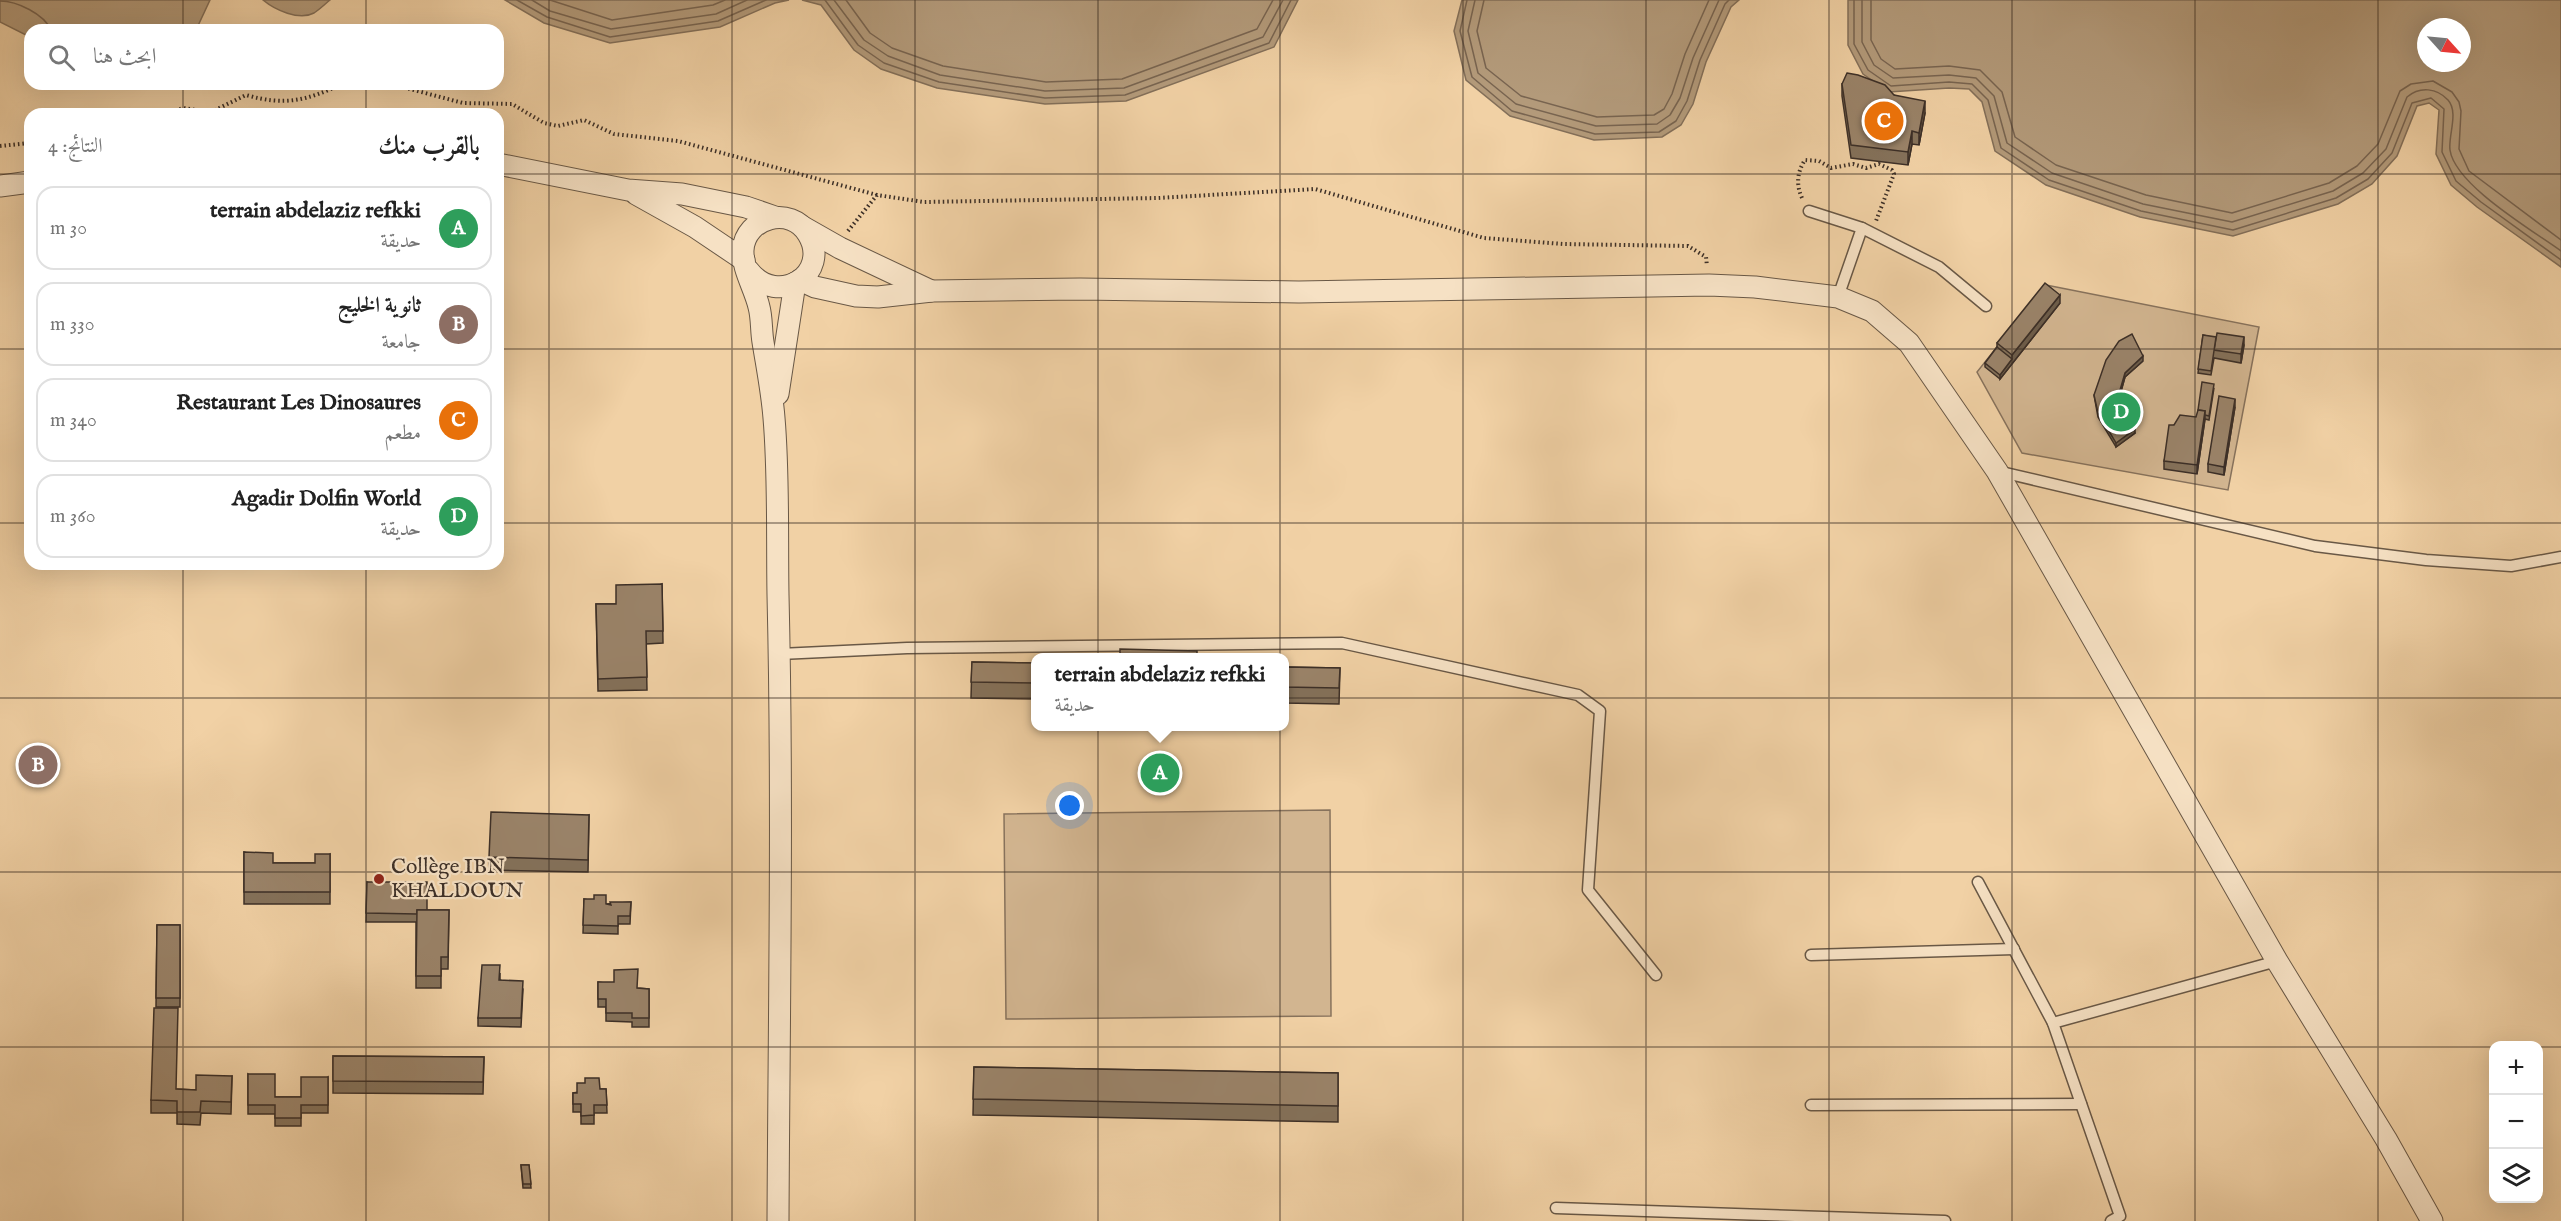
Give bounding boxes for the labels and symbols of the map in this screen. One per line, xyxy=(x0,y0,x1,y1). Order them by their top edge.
north arrow xyxy=(2417,18,2471,72)
pin: C xyxy=(1864,98,1904,144)
pin: D xyxy=(2102,390,2140,434)
pin: B xyxy=(18,742,57,788)
pin: A xyxy=(1140,750,1180,796)
your location xyxy=(1055,791,1084,820)
place label: Collège IBN KHALDOUN xyxy=(391,854,523,905)
marker: Collège IBN KHALDOUN xyxy=(372,872,386,886)

